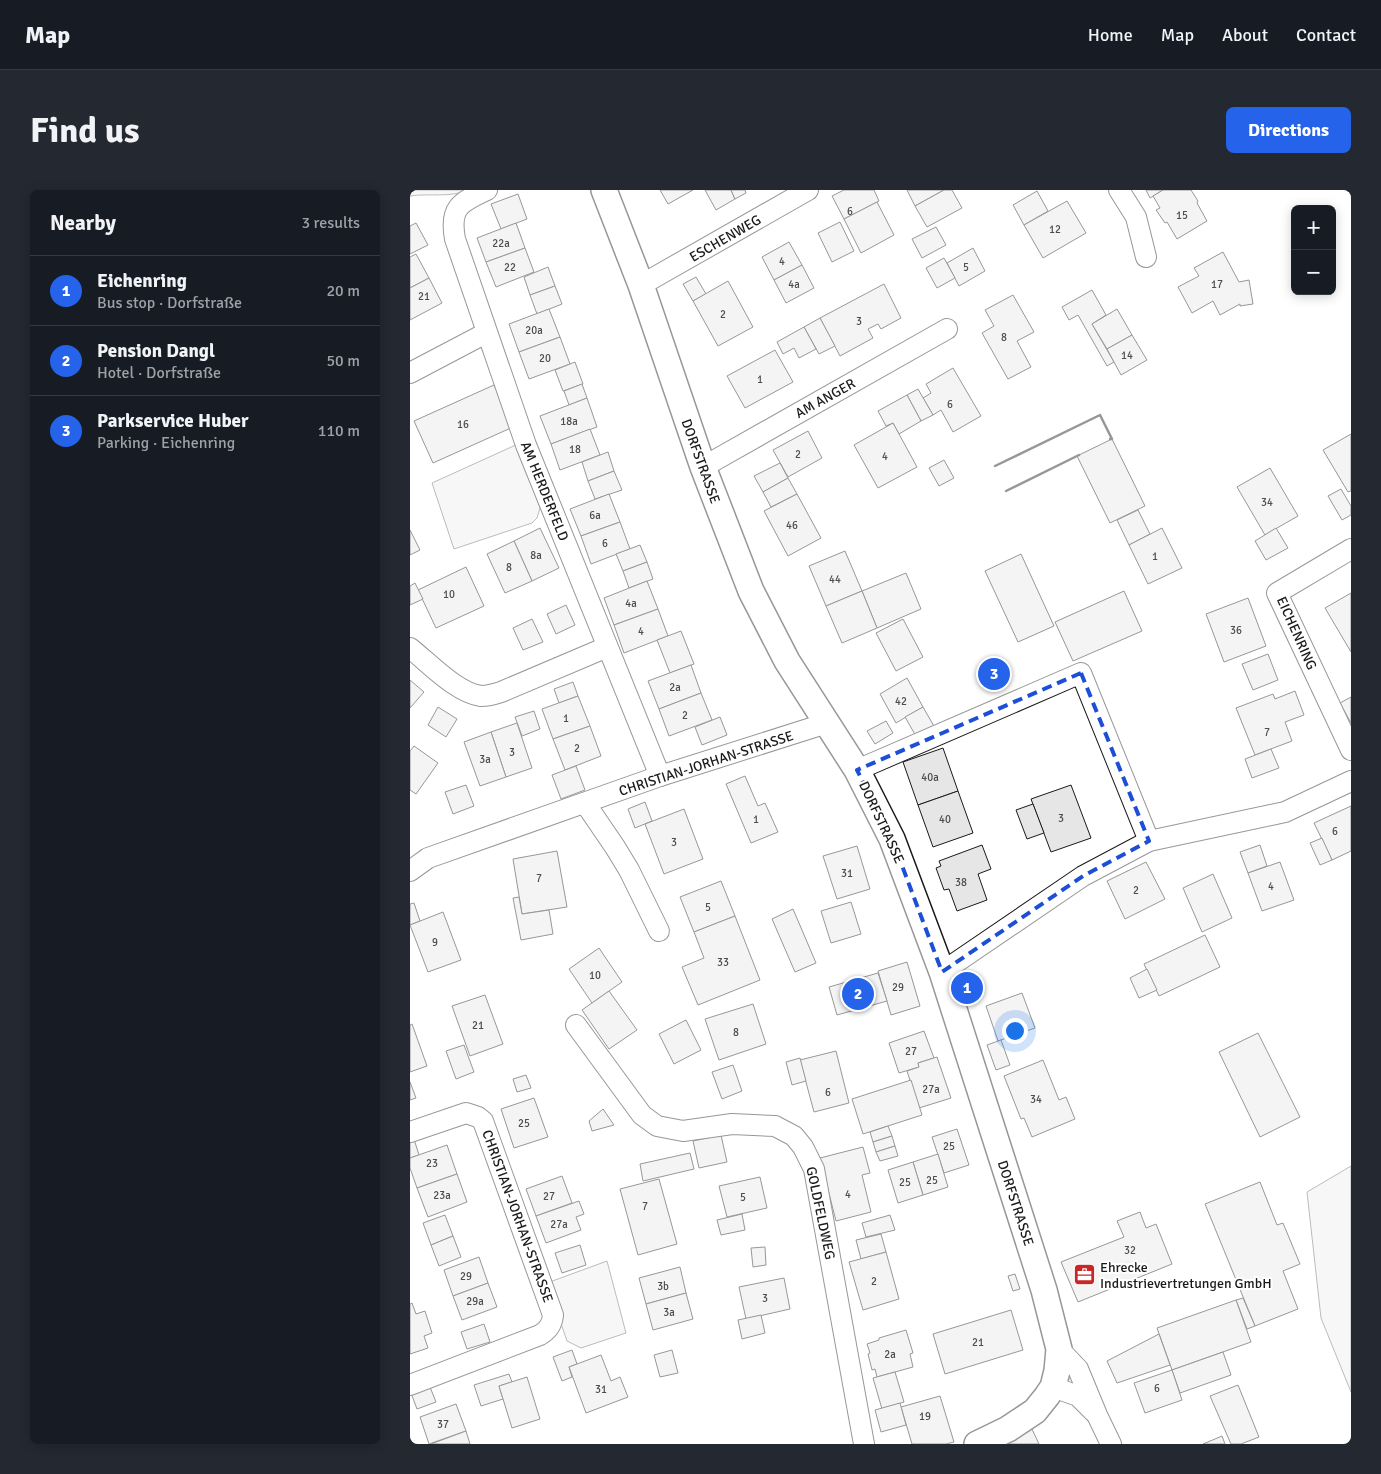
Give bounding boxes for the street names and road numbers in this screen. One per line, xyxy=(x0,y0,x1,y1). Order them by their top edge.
street label: ESCHENWEG xyxy=(686,211,764,266)
street label: AM ANGER xyxy=(792,375,858,422)
street label: DORFSTRASSE xyxy=(677,417,724,506)
street label: AM HERDERFELD xyxy=(517,439,572,543)
street label: EICHENRING xyxy=(1273,594,1320,672)
street label: CHRISTIAN-JORHAN-STRASSE xyxy=(617,727,796,800)
street label: DORFSTRASSE xyxy=(855,778,908,866)
street label: CHRISTIAN-JORHAN-STRASSE xyxy=(478,1128,557,1305)
street label: DORFSTRASSE xyxy=(994,1158,1037,1248)
street label: GOLDFELDWEG xyxy=(802,1165,839,1261)

